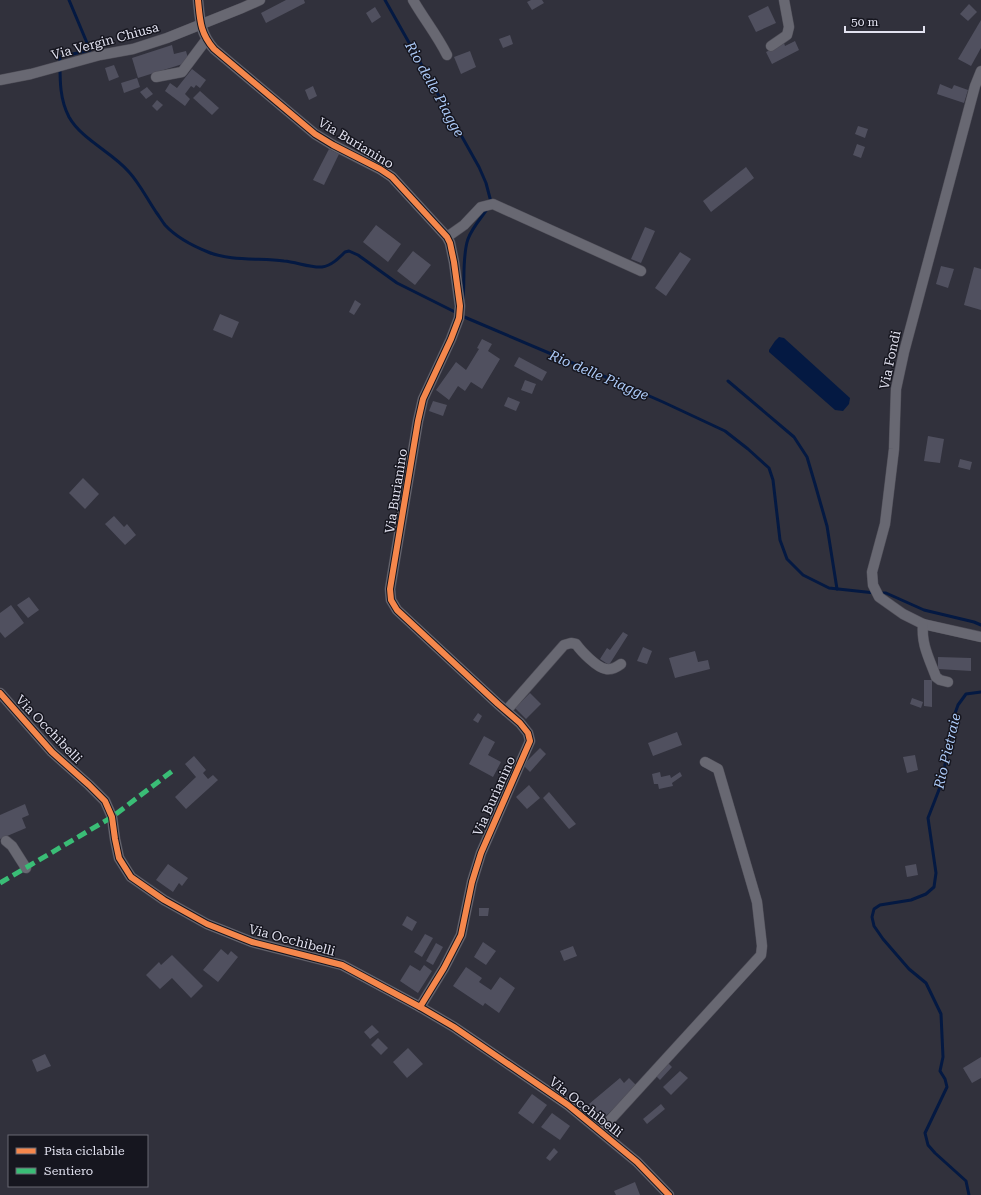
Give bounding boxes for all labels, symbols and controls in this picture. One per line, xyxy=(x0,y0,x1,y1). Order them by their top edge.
scale bar xyxy=(845,8,924,34)
text: 50 m xyxy=(851,15,878,29)
street label: Via Vergin Chiusa xyxy=(50,19,160,63)
water label: Rio delle Piagge xyxy=(402,38,468,139)
street label: Via Burianino xyxy=(315,115,397,172)
street label: Via Fondi xyxy=(876,329,904,391)
water label: Rio delle Piagge xyxy=(546,346,651,403)
street label: Via Burianino xyxy=(382,447,410,534)
street label: Via Occhibelli xyxy=(13,692,85,766)
water label: Rio Pietraie xyxy=(930,712,963,791)
street label: Via Burianino xyxy=(470,754,518,838)
street label: Via Occhibelli xyxy=(247,921,337,959)
street label: Via Occhibelli xyxy=(546,1074,626,1140)
legend xyxy=(8,1135,148,1187)
text: Pista ciclabile xyxy=(44,1144,125,1158)
text: Sentiero xyxy=(44,1164,93,1178)

